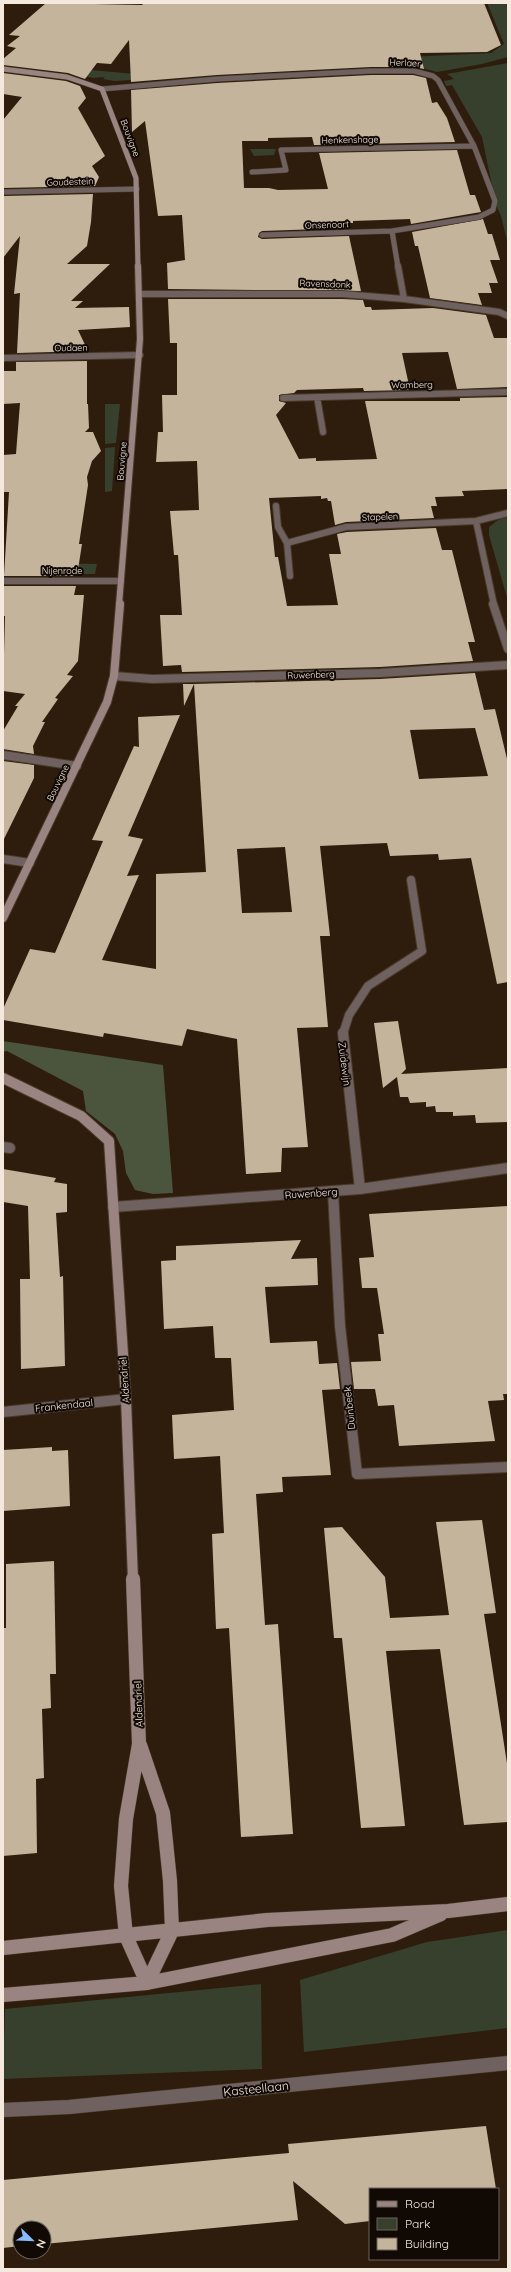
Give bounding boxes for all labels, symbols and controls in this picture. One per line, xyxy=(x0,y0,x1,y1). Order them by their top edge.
street label: Herlaer xyxy=(389,56,421,69)
street label: Bouvigne xyxy=(118,118,143,158)
street label: Henkenshage xyxy=(321,134,379,145)
street label: Goudestein xyxy=(46,175,94,188)
street label: Onsenoort xyxy=(305,218,349,231)
street label: Ravensdonk xyxy=(299,277,351,290)
street label: Oudaen xyxy=(54,342,88,353)
street label: Wamberg xyxy=(391,379,433,390)
street label: Bouvigne xyxy=(114,441,129,481)
street label: Stapelen xyxy=(362,510,398,523)
street label: Nijenrode xyxy=(42,565,82,576)
street label: Ruwenberg xyxy=(287,668,335,681)
street label: Bouvigne xyxy=(44,763,71,803)
street label: Zuidewijn xyxy=(335,1041,354,1087)
street label: Ruwenberg xyxy=(284,1185,338,1202)
street label: Aldendriel xyxy=(116,1356,133,1403)
street label: Duinbeek xyxy=(341,1386,358,1430)
street label: Frankendaal xyxy=(34,1396,94,1415)
street label: Aldendriel xyxy=(131,1681,146,1727)
street label: Kasteellaan xyxy=(222,2078,289,2099)
legend xyxy=(369,2188,499,2260)
text: Road xyxy=(405,2196,435,2211)
text: Park xyxy=(405,2216,430,2231)
north arrow xyxy=(12,2220,52,2260)
text: Building xyxy=(405,2236,449,2251)
text: N xyxy=(33,2237,49,2250)

